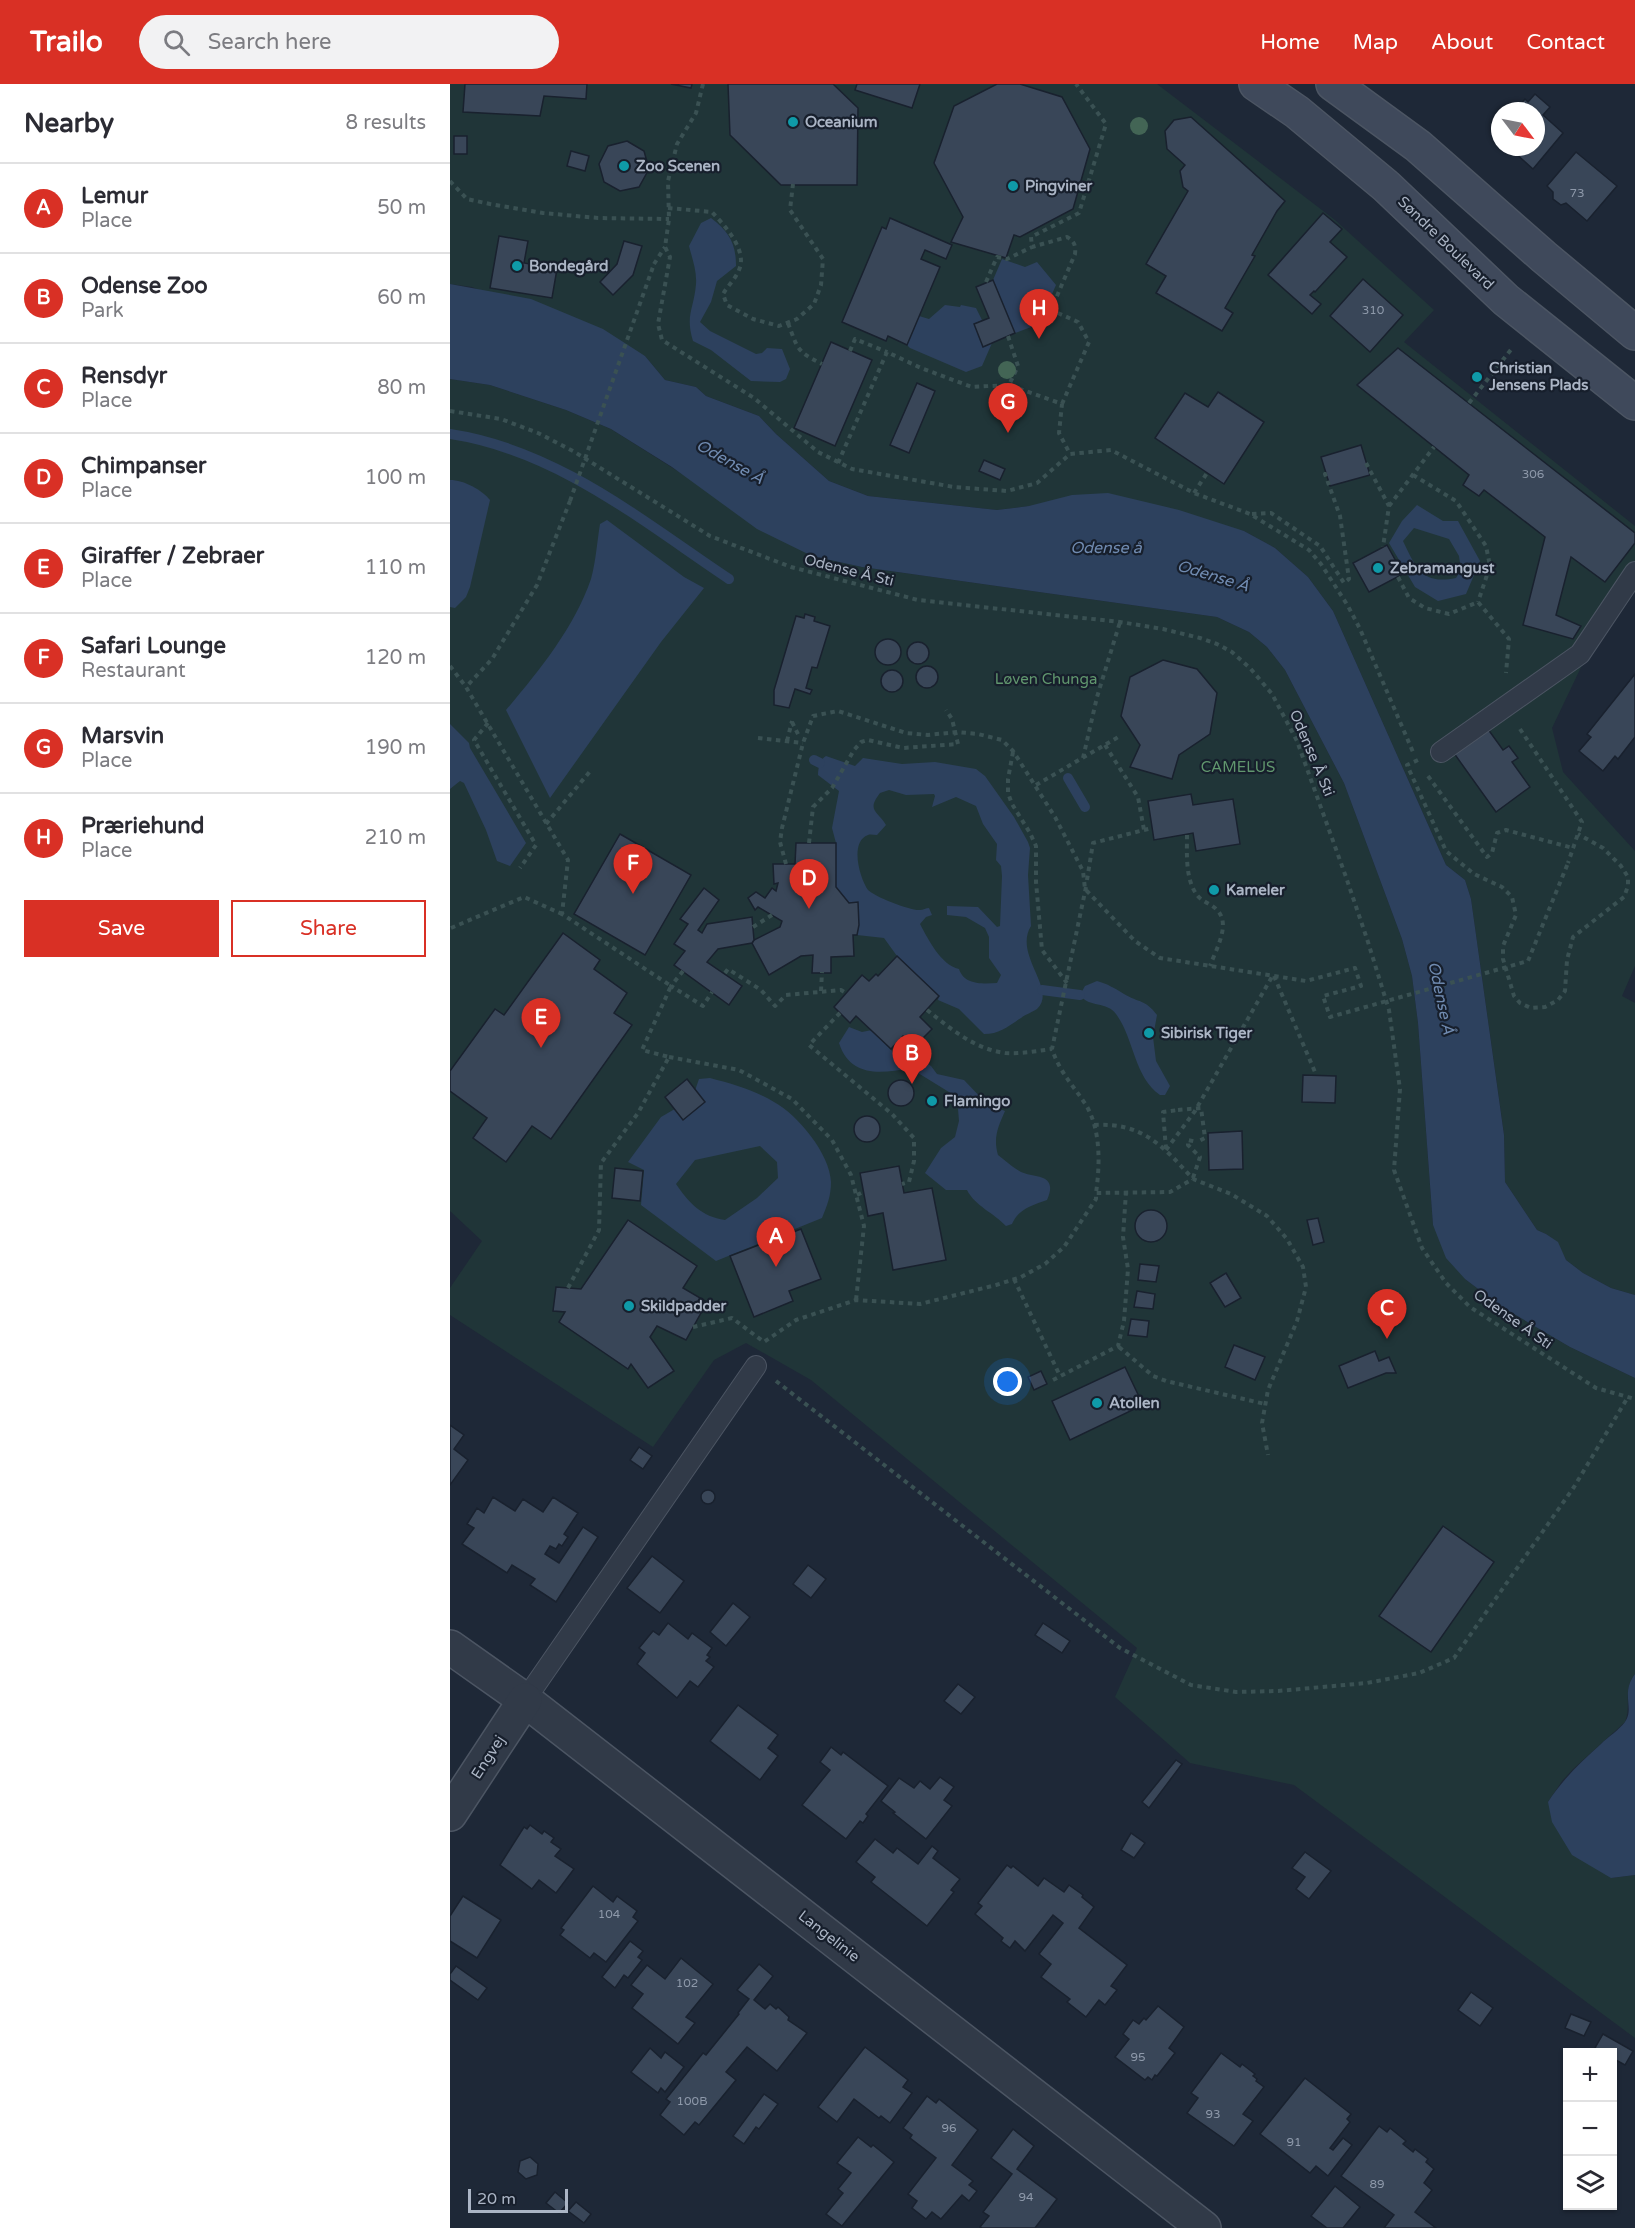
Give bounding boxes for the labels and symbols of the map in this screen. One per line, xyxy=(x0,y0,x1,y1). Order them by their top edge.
north arrow xyxy=(1491,102,1545,156)
place label: Oceanium xyxy=(805,113,878,131)
marker: Oceanium xyxy=(786,115,800,129)
place label: Zoo Scenen xyxy=(636,157,720,175)
marker: Zoo Scenen xyxy=(617,159,631,173)
place label: Pingviner xyxy=(1025,177,1093,196)
marker: Pingviner xyxy=(1006,179,1020,193)
house number: 73 xyxy=(1569,186,1585,200)
street label: Søndre Boulevard xyxy=(1394,192,1498,294)
place label: Bondegård xyxy=(529,257,608,276)
marker: Bondegård xyxy=(510,259,524,273)
pin: H xyxy=(1020,290,1058,339)
house number: 310 xyxy=(1362,303,1385,317)
place label: Christian Jensens Plads xyxy=(1488,359,1588,394)
marker: Christian Jensens Plads xyxy=(1470,370,1484,384)
pin: G xyxy=(988,384,1028,433)
water label: Odense Å xyxy=(693,435,767,489)
house number: 306 xyxy=(1522,467,1544,481)
water label: Odense å xyxy=(1070,538,1143,558)
street label: Odense Å Sti xyxy=(802,550,896,590)
water label: Odense Å xyxy=(1174,556,1252,596)
place label: Zebramangust xyxy=(1390,559,1495,578)
marker: Zebramangust xyxy=(1371,561,1385,575)
park label: Løven Chunga xyxy=(995,670,1097,688)
street label: Odense Å Sti xyxy=(1286,707,1338,799)
park label: CAMELUS xyxy=(1201,758,1275,776)
pin: F xyxy=(614,844,652,894)
pin: D xyxy=(790,860,828,909)
place label: Kameler xyxy=(1226,881,1285,899)
marker: Kameler xyxy=(1207,883,1221,897)
water label: Odense Å xyxy=(1423,960,1459,1037)
pin: E xyxy=(522,998,560,1048)
place label: Sibirisk Tiger xyxy=(1161,1024,1252,1043)
marker: Sibirisk Tiger xyxy=(1142,1026,1156,1040)
pin: B xyxy=(892,1034,932,1084)
place label: Flamingo xyxy=(944,1092,1010,1111)
marker: Flamingo xyxy=(925,1094,939,1108)
pin: A xyxy=(756,1218,796,1267)
street label: Odense Å Sti xyxy=(1470,1285,1556,1353)
pin: C xyxy=(1368,1290,1406,1339)
place label: Skildpadder xyxy=(641,1297,727,1316)
marker: Skildpadder xyxy=(622,1299,636,1313)
your location xyxy=(993,1367,1022,1396)
place label: Atollen xyxy=(1109,1394,1160,1412)
marker: Atollen xyxy=(1090,1396,1104,1410)
street label: Engvej xyxy=(467,1732,509,1782)
street label: Langelinie xyxy=(795,1906,863,1966)
house number: 104 xyxy=(598,1907,621,1921)
house number: 102 xyxy=(676,1976,698,1990)
house number: 95 xyxy=(1130,2050,1146,2064)
house number: 100B xyxy=(677,2094,707,2108)
house number: 93 xyxy=(1205,2107,1221,2121)
house number: 96 xyxy=(941,2121,957,2135)
house number: 91 xyxy=(1286,2135,1302,2149)
house number: 89 xyxy=(1369,2177,1385,2191)
scale bar xyxy=(468,2186,568,2214)
house number: 94 xyxy=(1018,2190,1034,2204)

